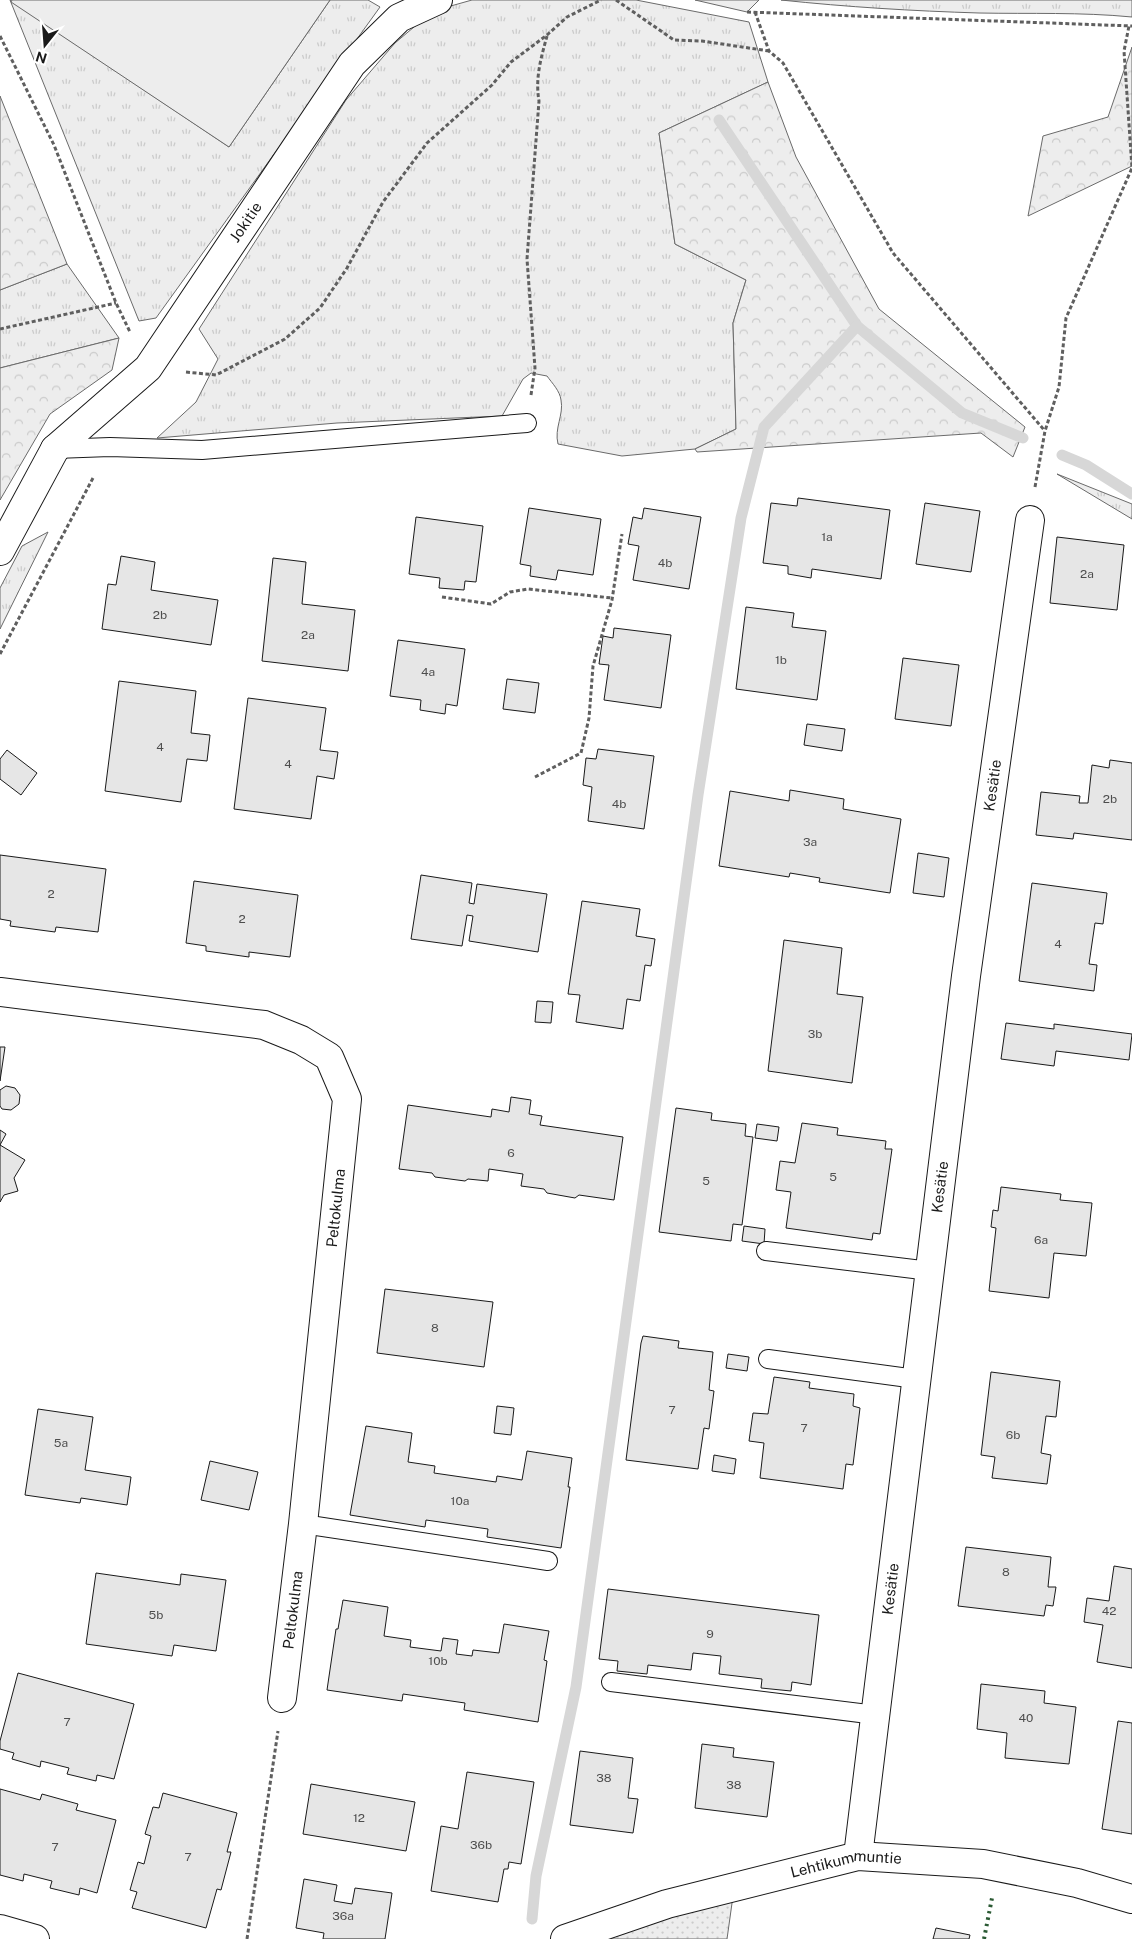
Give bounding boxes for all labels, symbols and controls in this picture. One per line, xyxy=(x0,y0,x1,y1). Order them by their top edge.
north arrow xyxy=(20,20,70,70)
text: N xyxy=(34,48,49,67)
street label: Jokitie xyxy=(226,199,265,245)
house number: 1a xyxy=(821,530,833,544)
house number: 4b xyxy=(658,556,672,570)
house number: 2a xyxy=(1080,567,1094,581)
house number: 2b xyxy=(153,608,167,622)
house number: 2a xyxy=(301,628,315,642)
house number: 1b xyxy=(775,653,787,667)
house number: 4a xyxy=(421,665,435,679)
house number: 4 xyxy=(156,740,164,754)
house number: 4 xyxy=(284,757,292,771)
street label: Kesätie xyxy=(980,759,1004,812)
house number: 2b xyxy=(1103,792,1117,806)
house number: 4b xyxy=(612,797,626,811)
house number: 3a xyxy=(803,835,817,849)
house number: 2 xyxy=(47,887,55,901)
house number: 2 xyxy=(238,912,246,926)
house number: 4 xyxy=(1054,937,1062,951)
house number: 3b xyxy=(808,1027,822,1041)
house number: 6 xyxy=(507,1146,515,1160)
street label: Kesätie xyxy=(928,1160,951,1214)
street label: Peltokulma xyxy=(323,1168,348,1248)
house number: 5 xyxy=(829,1170,837,1184)
house number: 5 xyxy=(702,1174,710,1188)
house number: 6a xyxy=(1034,1233,1048,1247)
house number: 8 xyxy=(431,1321,439,1335)
house number: 7 xyxy=(668,1403,676,1417)
house number: 7 xyxy=(800,1421,808,1435)
house number: 6b xyxy=(1006,1428,1020,1442)
house number: 5a xyxy=(54,1436,68,1450)
house number: 10a xyxy=(451,1494,469,1508)
street label: Kesätie xyxy=(879,1562,902,1616)
house number: 8 xyxy=(1002,1565,1010,1579)
street label: Peltokulma xyxy=(279,1570,306,1650)
house number: 42 xyxy=(1102,1604,1116,1618)
house number: 5b xyxy=(149,1608,163,1622)
house number: 9 xyxy=(706,1627,714,1641)
house number: 10b xyxy=(428,1654,448,1668)
house number: 40 xyxy=(1019,1711,1033,1725)
house number: 7 xyxy=(63,1715,71,1729)
house number: 38 xyxy=(596,1771,612,1785)
house number: 38 xyxy=(726,1778,742,1792)
house number: 12 xyxy=(353,1811,365,1825)
house number: 36b xyxy=(470,1838,492,1852)
house number: 7 xyxy=(51,1840,59,1854)
street label: Lehtikummuntie xyxy=(789,1847,902,1881)
house number: 7 xyxy=(184,1850,192,1864)
house number: 36a xyxy=(332,1909,354,1923)

